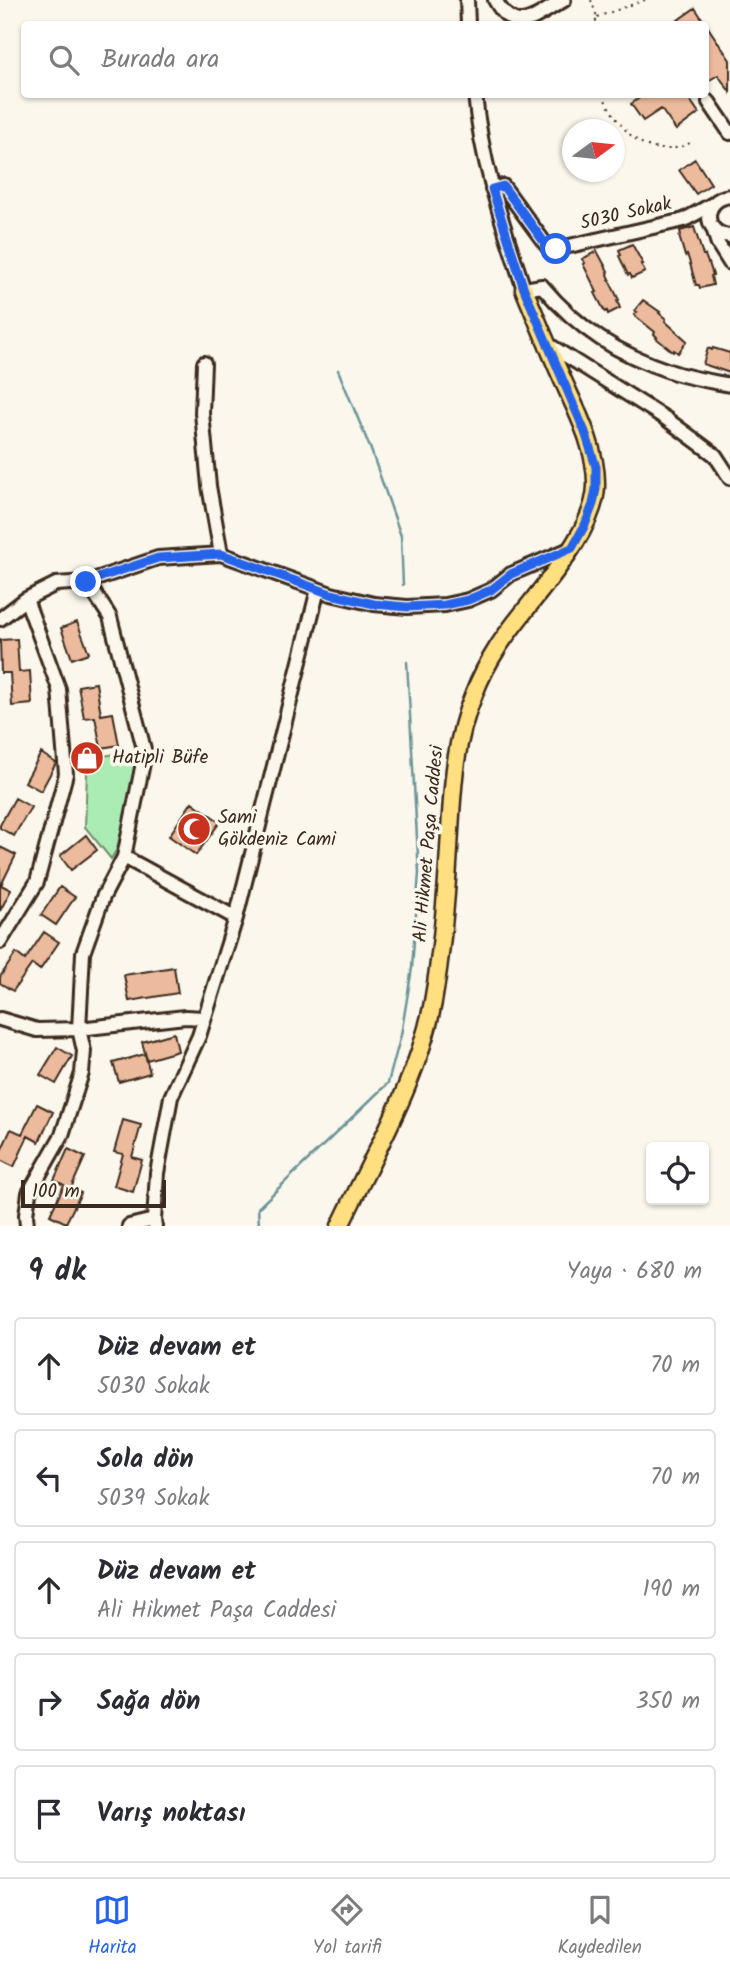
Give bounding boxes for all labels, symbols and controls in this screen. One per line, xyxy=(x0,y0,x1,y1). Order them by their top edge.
search box xyxy=(21,21,709,98)
text: Burada ara xyxy=(101,39,219,81)
icon: search xyxy=(45,41,83,79)
north arrow xyxy=(562,119,625,182)
street label: 5030 Sokak xyxy=(577,189,675,239)
route start xyxy=(540,233,571,264)
route end xyxy=(70,566,101,597)
shop icon: Hatipli Büfe xyxy=(68,739,106,777)
place label: Hatipli Büfe xyxy=(112,743,209,773)
street label: Ali Hikmet Paşa Caddesi xyxy=(405,743,453,944)
place label: Sami Gökdeniz Cami xyxy=(218,803,337,855)
mosque icon: Sami Gökdeniz Cami xyxy=(175,810,213,848)
map controls xyxy=(646,1142,709,1205)
button: locate xyxy=(646,1142,709,1205)
scale bar xyxy=(21,1177,166,1209)
text: 100 m xyxy=(32,1177,80,1207)
text: 9 dk xyxy=(28,1248,86,1296)
text: Yaya · 680 m xyxy=(567,1254,702,1290)
text: Düz devam et xyxy=(97,1327,256,1369)
icon: ahead xyxy=(30,1347,68,1385)
text: 70 m xyxy=(650,1348,700,1384)
text: 5030 Sokak xyxy=(97,1369,210,1405)
text: Sola dön xyxy=(97,1439,194,1481)
icon: left xyxy=(30,1459,68,1497)
text: 70 m xyxy=(650,1460,700,1496)
text: 5039 Sokak xyxy=(97,1481,209,1517)
text: Düz devam et xyxy=(97,1551,256,1593)
icon: ahead xyxy=(30,1571,68,1609)
text: 190 m xyxy=(643,1572,700,1608)
text: Ali Hikmet Paşa Caddesi xyxy=(97,1593,336,1629)
text: Sağa dön xyxy=(97,1681,200,1723)
icon: right xyxy=(30,1683,68,1721)
text: 350 m xyxy=(635,1684,700,1720)
text: Varış noktası xyxy=(97,1793,245,1835)
icon: arrive xyxy=(30,1795,68,1833)
tab: Harita xyxy=(88,1891,137,1963)
tab: Yol tarifi xyxy=(313,1891,382,1963)
tab: Kaydedilen xyxy=(558,1891,642,1963)

